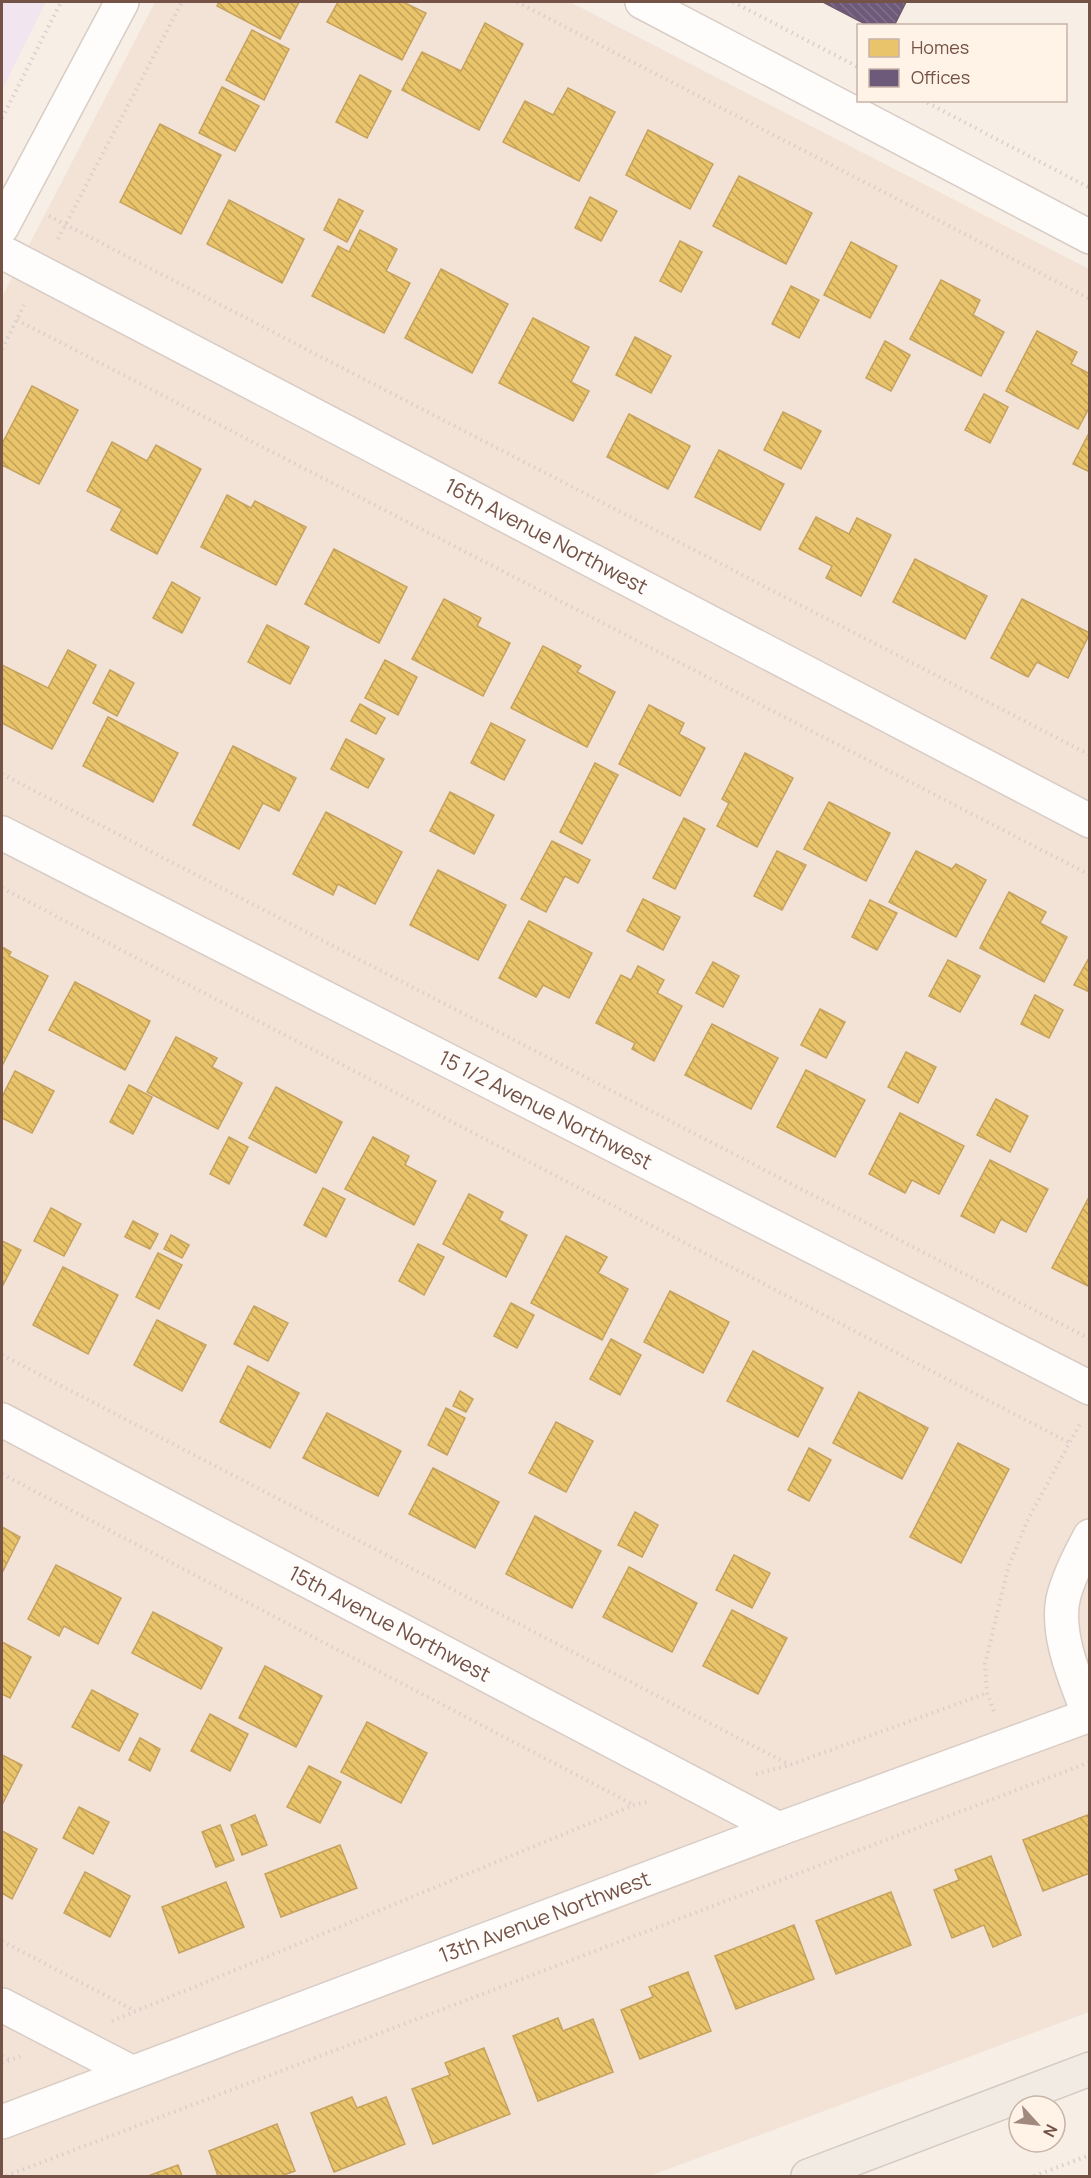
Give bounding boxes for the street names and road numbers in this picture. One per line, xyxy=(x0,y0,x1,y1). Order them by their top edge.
street label: 16th Avenue Northwest xyxy=(440,471,653,600)
street label: 15 1/2 Avenue Northwest xyxy=(434,1043,657,1175)
street label: 15th Avenue Northwest xyxy=(284,1559,496,1688)
street label: 13th Avenue Northwest xyxy=(435,1864,654,1969)

